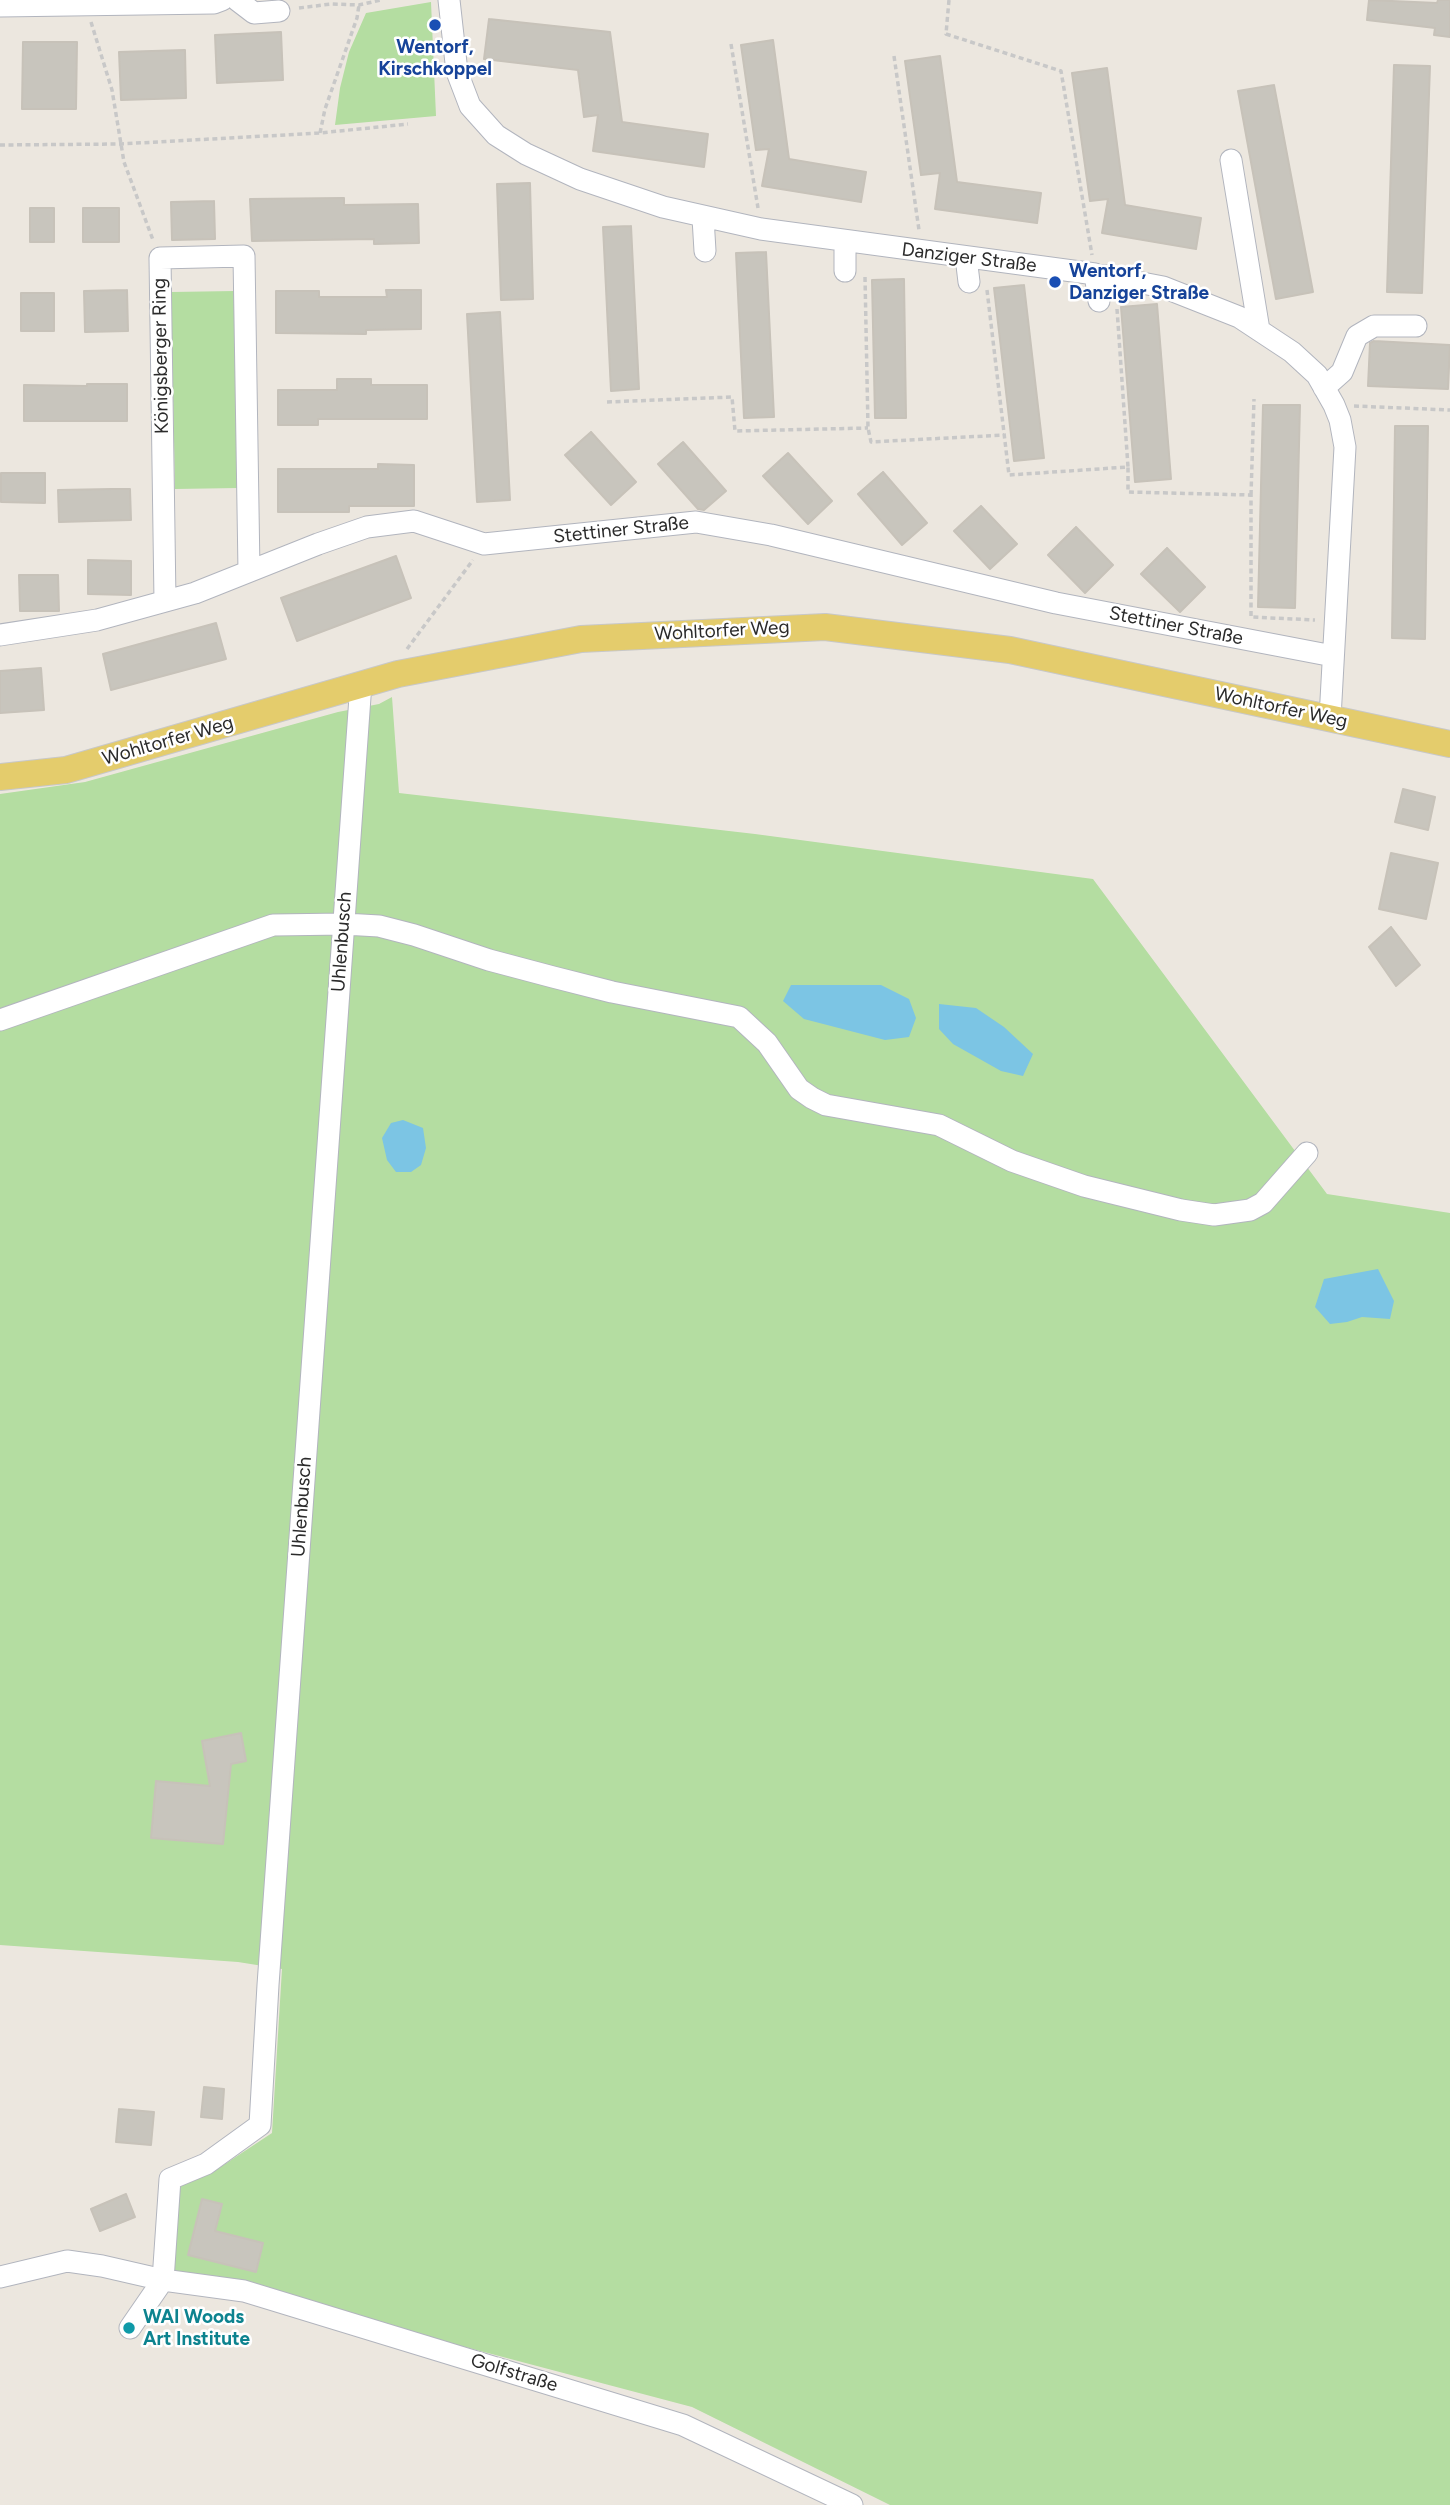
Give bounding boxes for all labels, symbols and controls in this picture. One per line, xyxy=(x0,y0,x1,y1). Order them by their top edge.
marker: Wentorf, Kirschkoppel xyxy=(427,17,443,33)
place label: Wentorf, Kirschkoppel xyxy=(378,36,492,80)
street label: Danziger Straße xyxy=(900,238,1038,278)
place label: Wentorf, Danziger Straße xyxy=(1069,260,1209,304)
marker: Wentorf, Danziger Straße xyxy=(1047,274,1063,290)
street label: Königsberger Ring xyxy=(148,278,174,434)
street label: Stettiner Straße xyxy=(552,512,690,548)
street label: Stettiner Straße xyxy=(1107,602,1245,650)
street label: Wohltorfer Weg xyxy=(654,616,790,646)
street label: Wohltorfer Weg xyxy=(1212,683,1350,733)
street label: Wohltorfer Weg xyxy=(100,711,236,771)
street label: Uhlenbusch xyxy=(327,891,357,993)
street label: Uhlenbusch xyxy=(287,1456,317,1558)
place label: WAI Woods Art Institute xyxy=(143,2306,250,2350)
marker: WAI Woods Art Institute xyxy=(121,2320,137,2336)
street label: Golfstraße xyxy=(468,2349,560,2397)

